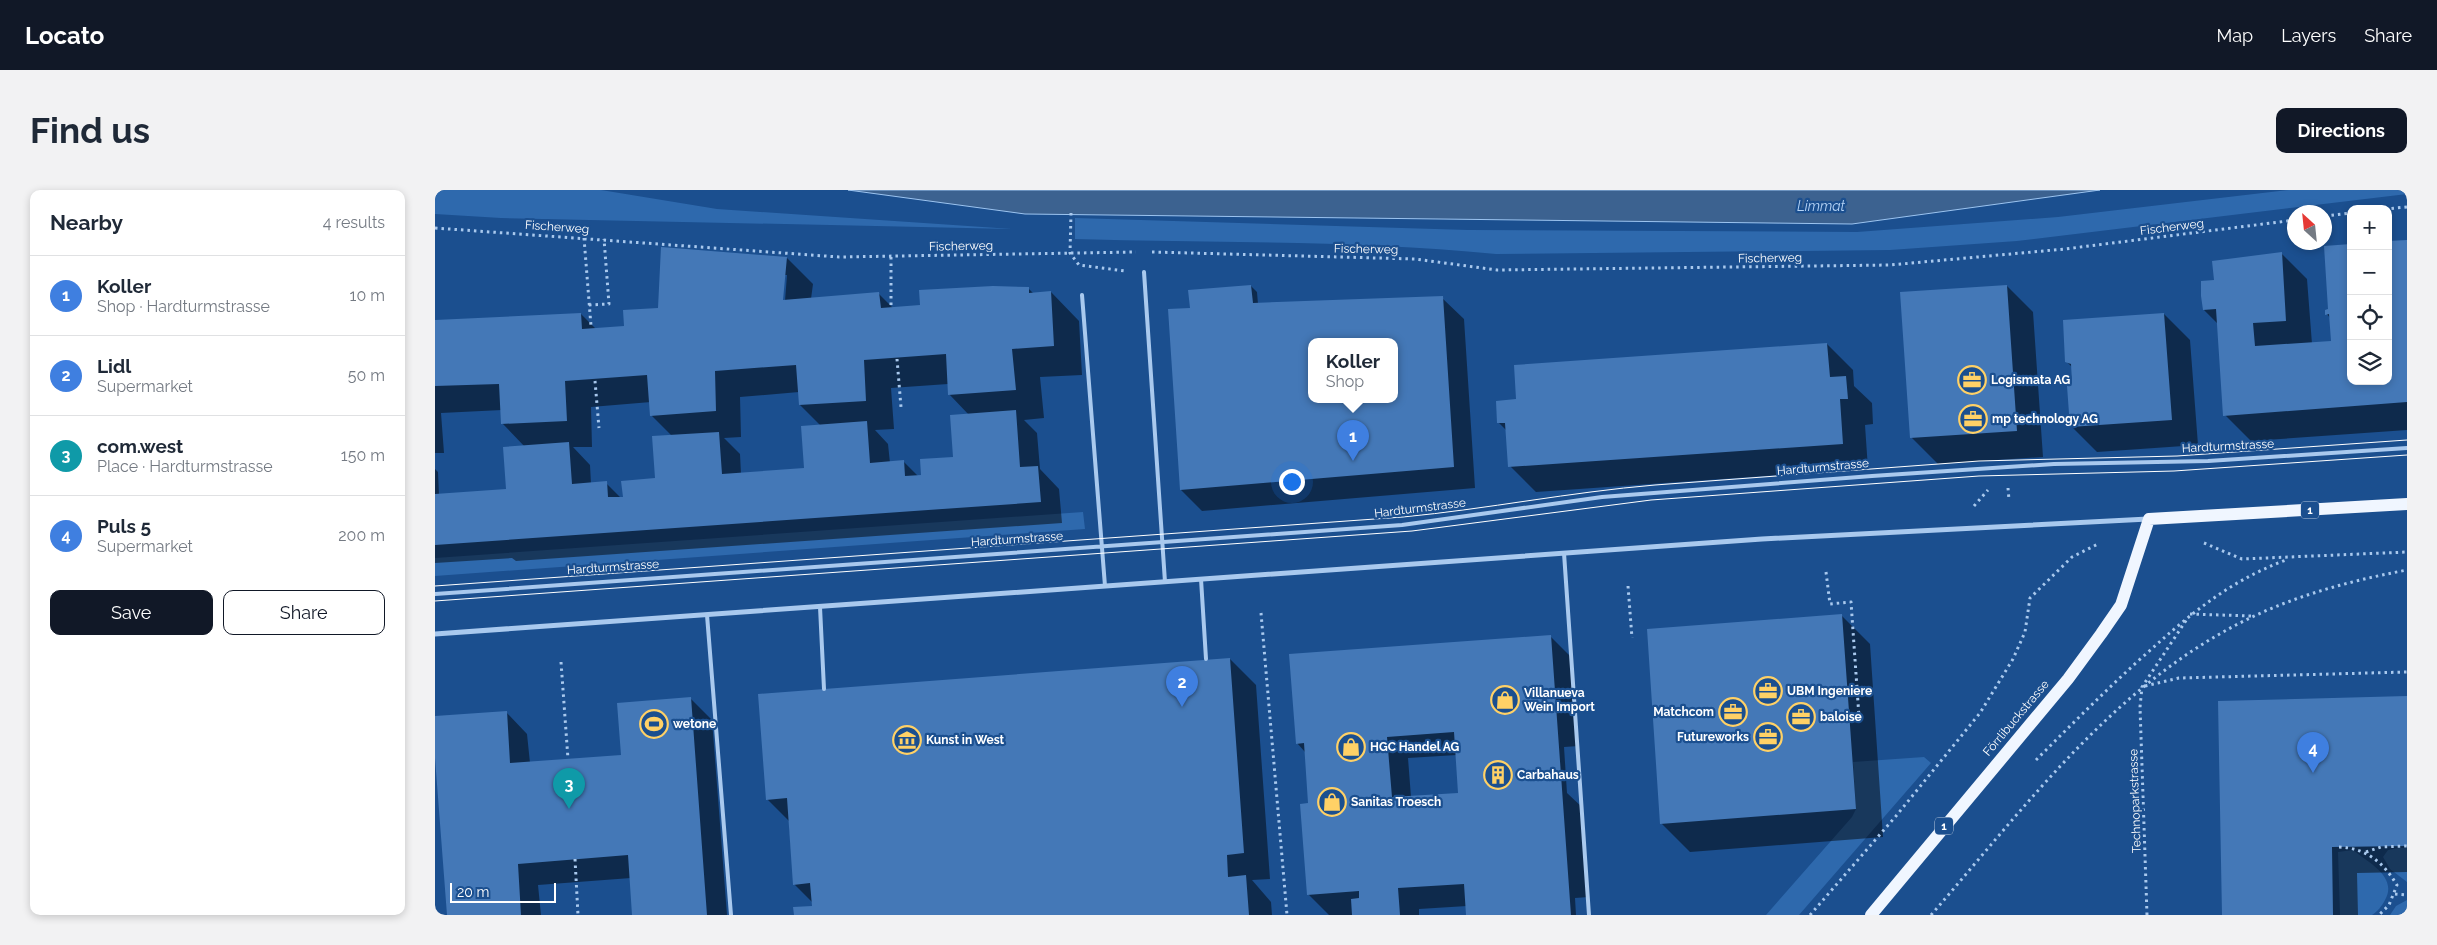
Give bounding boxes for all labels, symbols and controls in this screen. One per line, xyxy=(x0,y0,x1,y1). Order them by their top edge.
text: Locato xyxy=(25,21,104,50)
text: Map xyxy=(2217,25,2253,46)
text: Layers xyxy=(2281,25,2336,46)
text: Share xyxy=(2364,25,2412,46)
button: Directions xyxy=(2276,108,2407,153)
text: Find us xyxy=(30,110,150,151)
water label: Limmat xyxy=(1797,198,1846,214)
north arrow xyxy=(2287,205,2332,250)
map controls xyxy=(2347,205,2392,385)
button: + xyxy=(2347,205,2392,250)
text: Nearby xyxy=(50,210,123,235)
text: 4 results xyxy=(323,213,385,232)
street label: Fischerweg xyxy=(2139,216,2205,238)
street label: Fischerweg xyxy=(524,218,590,236)
street label: Fischerweg xyxy=(929,238,993,254)
street label: Fischerweg xyxy=(1334,241,1398,257)
street label: Fischerweg xyxy=(1738,250,1802,266)
button: − xyxy=(2347,250,2392,295)
text: Koller xyxy=(97,275,151,297)
text: 1 xyxy=(62,286,70,305)
text: 10 m xyxy=(350,286,385,305)
button: locate xyxy=(2347,295,2392,340)
text: Shop · Hardturmstrasse xyxy=(97,297,270,316)
popup xyxy=(1308,338,1398,403)
button: layers xyxy=(2347,340,2392,385)
text: Koller xyxy=(1326,350,1380,372)
text: Lidl xyxy=(97,355,131,377)
office icon: Logismata AG xyxy=(1957,365,1987,395)
text: 2 xyxy=(61,366,71,385)
text: 50 m xyxy=(348,366,385,385)
text: Shop xyxy=(1326,372,1364,391)
place label: Logismata AG xyxy=(1991,373,2071,387)
text: Supermarket xyxy=(97,377,193,396)
office icon: mp technology AG xyxy=(1958,404,1988,434)
place label: mp technology AG xyxy=(1992,412,2098,426)
pin: 1 xyxy=(1337,420,1369,461)
text: com.west xyxy=(97,435,183,457)
street label: Hardturmstrasse xyxy=(2181,437,2275,455)
text: 3 xyxy=(62,446,70,465)
text: 150 m xyxy=(341,446,385,465)
street label: Hardturmstrasse xyxy=(1776,456,1870,478)
text: Place · Hardturmstrasse xyxy=(97,457,273,476)
your location xyxy=(1279,469,1305,495)
street label: Hardturmstrasse xyxy=(1373,495,1467,521)
road number: 1 xyxy=(2301,502,2319,518)
text: Puls 5 xyxy=(97,515,151,537)
text: 4 xyxy=(61,526,71,545)
text: 200 m xyxy=(338,526,385,545)
street label: Hardturmstrasse xyxy=(970,529,1064,549)
text: Supermarket xyxy=(97,537,193,556)
street label: Hardturmstrasse xyxy=(566,557,660,577)
button: Save xyxy=(50,590,213,635)
button: Share xyxy=(223,590,385,635)
pin: 2 xyxy=(1166,666,1198,707)
office icon: UBM Ingeniere xyxy=(1753,676,1783,706)
street label: Förrlibuckstrasse xyxy=(1980,677,2052,759)
place label: UBM Ingeniere xyxy=(1787,684,1872,698)
shop icon: Villanueva Wein Import xyxy=(1490,685,1520,715)
place label: Villanueva Wein Import xyxy=(1524,686,1595,714)
office icon: Matchcom xyxy=(1718,697,1748,727)
office icon: baloise xyxy=(1786,702,1816,732)
place label: Matchcom xyxy=(1653,705,1714,719)
sports icon: wetone xyxy=(639,709,669,739)
place label: baloise xyxy=(1820,710,1862,724)
place label: wetone xyxy=(673,717,716,731)
office icon: Futureworks xyxy=(1753,722,1783,752)
museum icon: Kunst in West xyxy=(892,725,922,755)
place label: Futureworks xyxy=(1677,730,1749,744)
shop icon: HGC Handel AG xyxy=(1336,732,1366,762)
pin: 4 xyxy=(2297,732,2329,773)
place label: Kunst in West xyxy=(926,733,1005,747)
place label: HGC Handel AG xyxy=(1370,740,1459,754)
street label: Technoparkstrasse xyxy=(2126,749,2144,853)
building icon: Carbahaus xyxy=(1483,760,1513,790)
pin: 3 xyxy=(553,768,585,809)
place label: Carbahaus xyxy=(1517,768,1579,782)
shop icon: Sanitas Troesch xyxy=(1317,787,1347,817)
place label: Sanitas Troesch xyxy=(1351,795,1441,809)
road number: 1 xyxy=(1935,818,1953,834)
scale bar xyxy=(450,880,556,903)
text: 20 m xyxy=(457,884,489,900)

